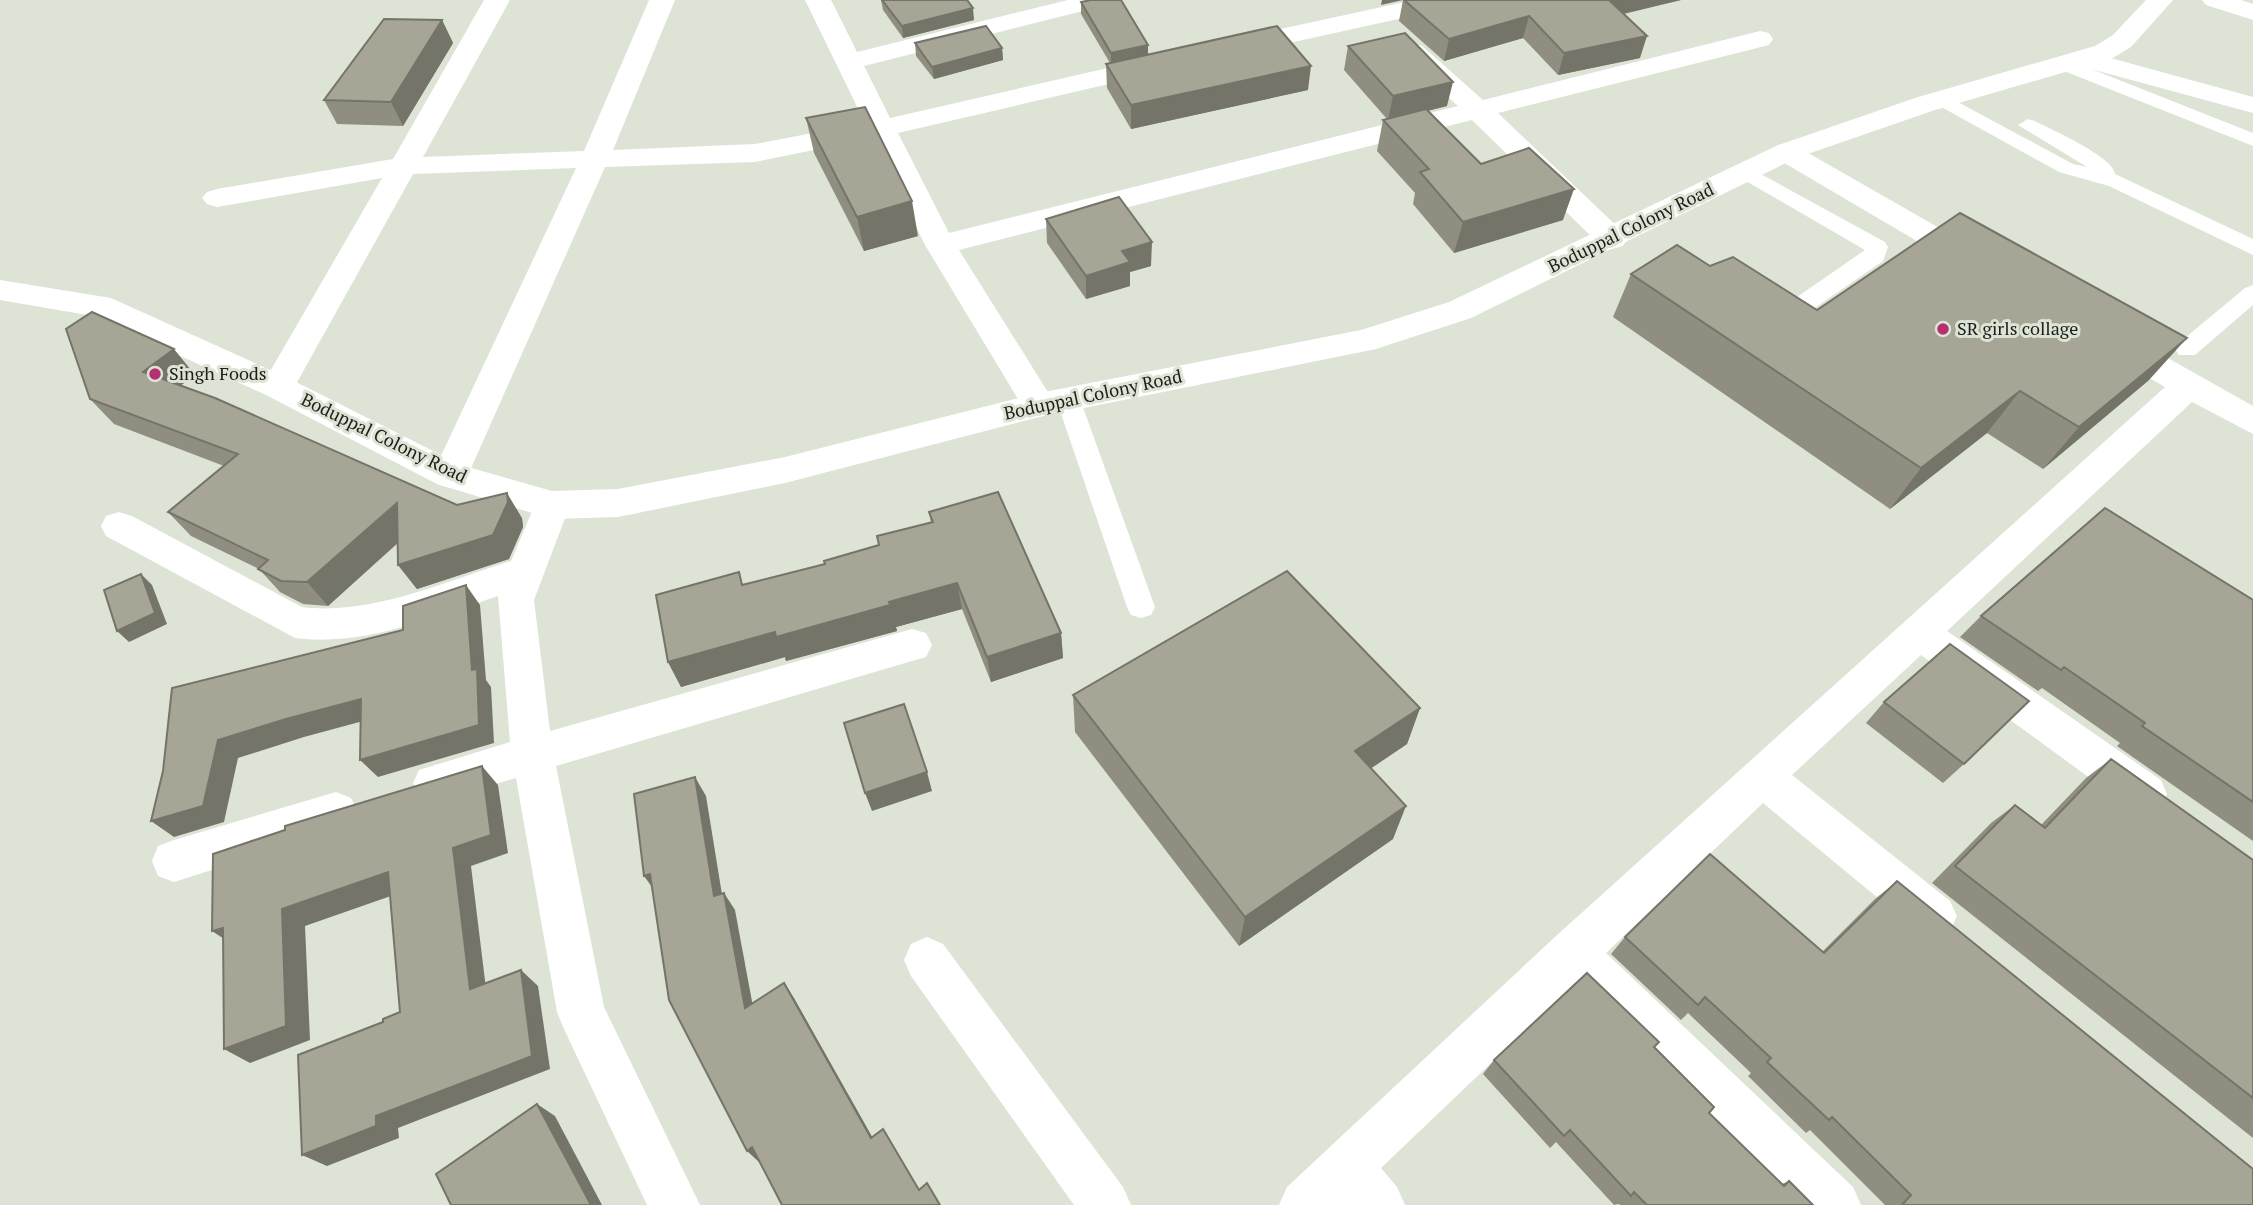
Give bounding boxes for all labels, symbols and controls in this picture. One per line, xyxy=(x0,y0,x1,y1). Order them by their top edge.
street label: Boduppal Colony Road xyxy=(1544,177,1717,278)
place label: SR girls collage xyxy=(1957,316,2078,340)
marker: SR girls collage xyxy=(1935,321,1951,337)
place label: Singh Foods xyxy=(169,361,267,385)
street label: Boduppal Colony Road xyxy=(1002,363,1184,425)
marker: Singh Foods xyxy=(147,366,163,382)
street label: Boduppal Colony Road xyxy=(298,387,471,488)

